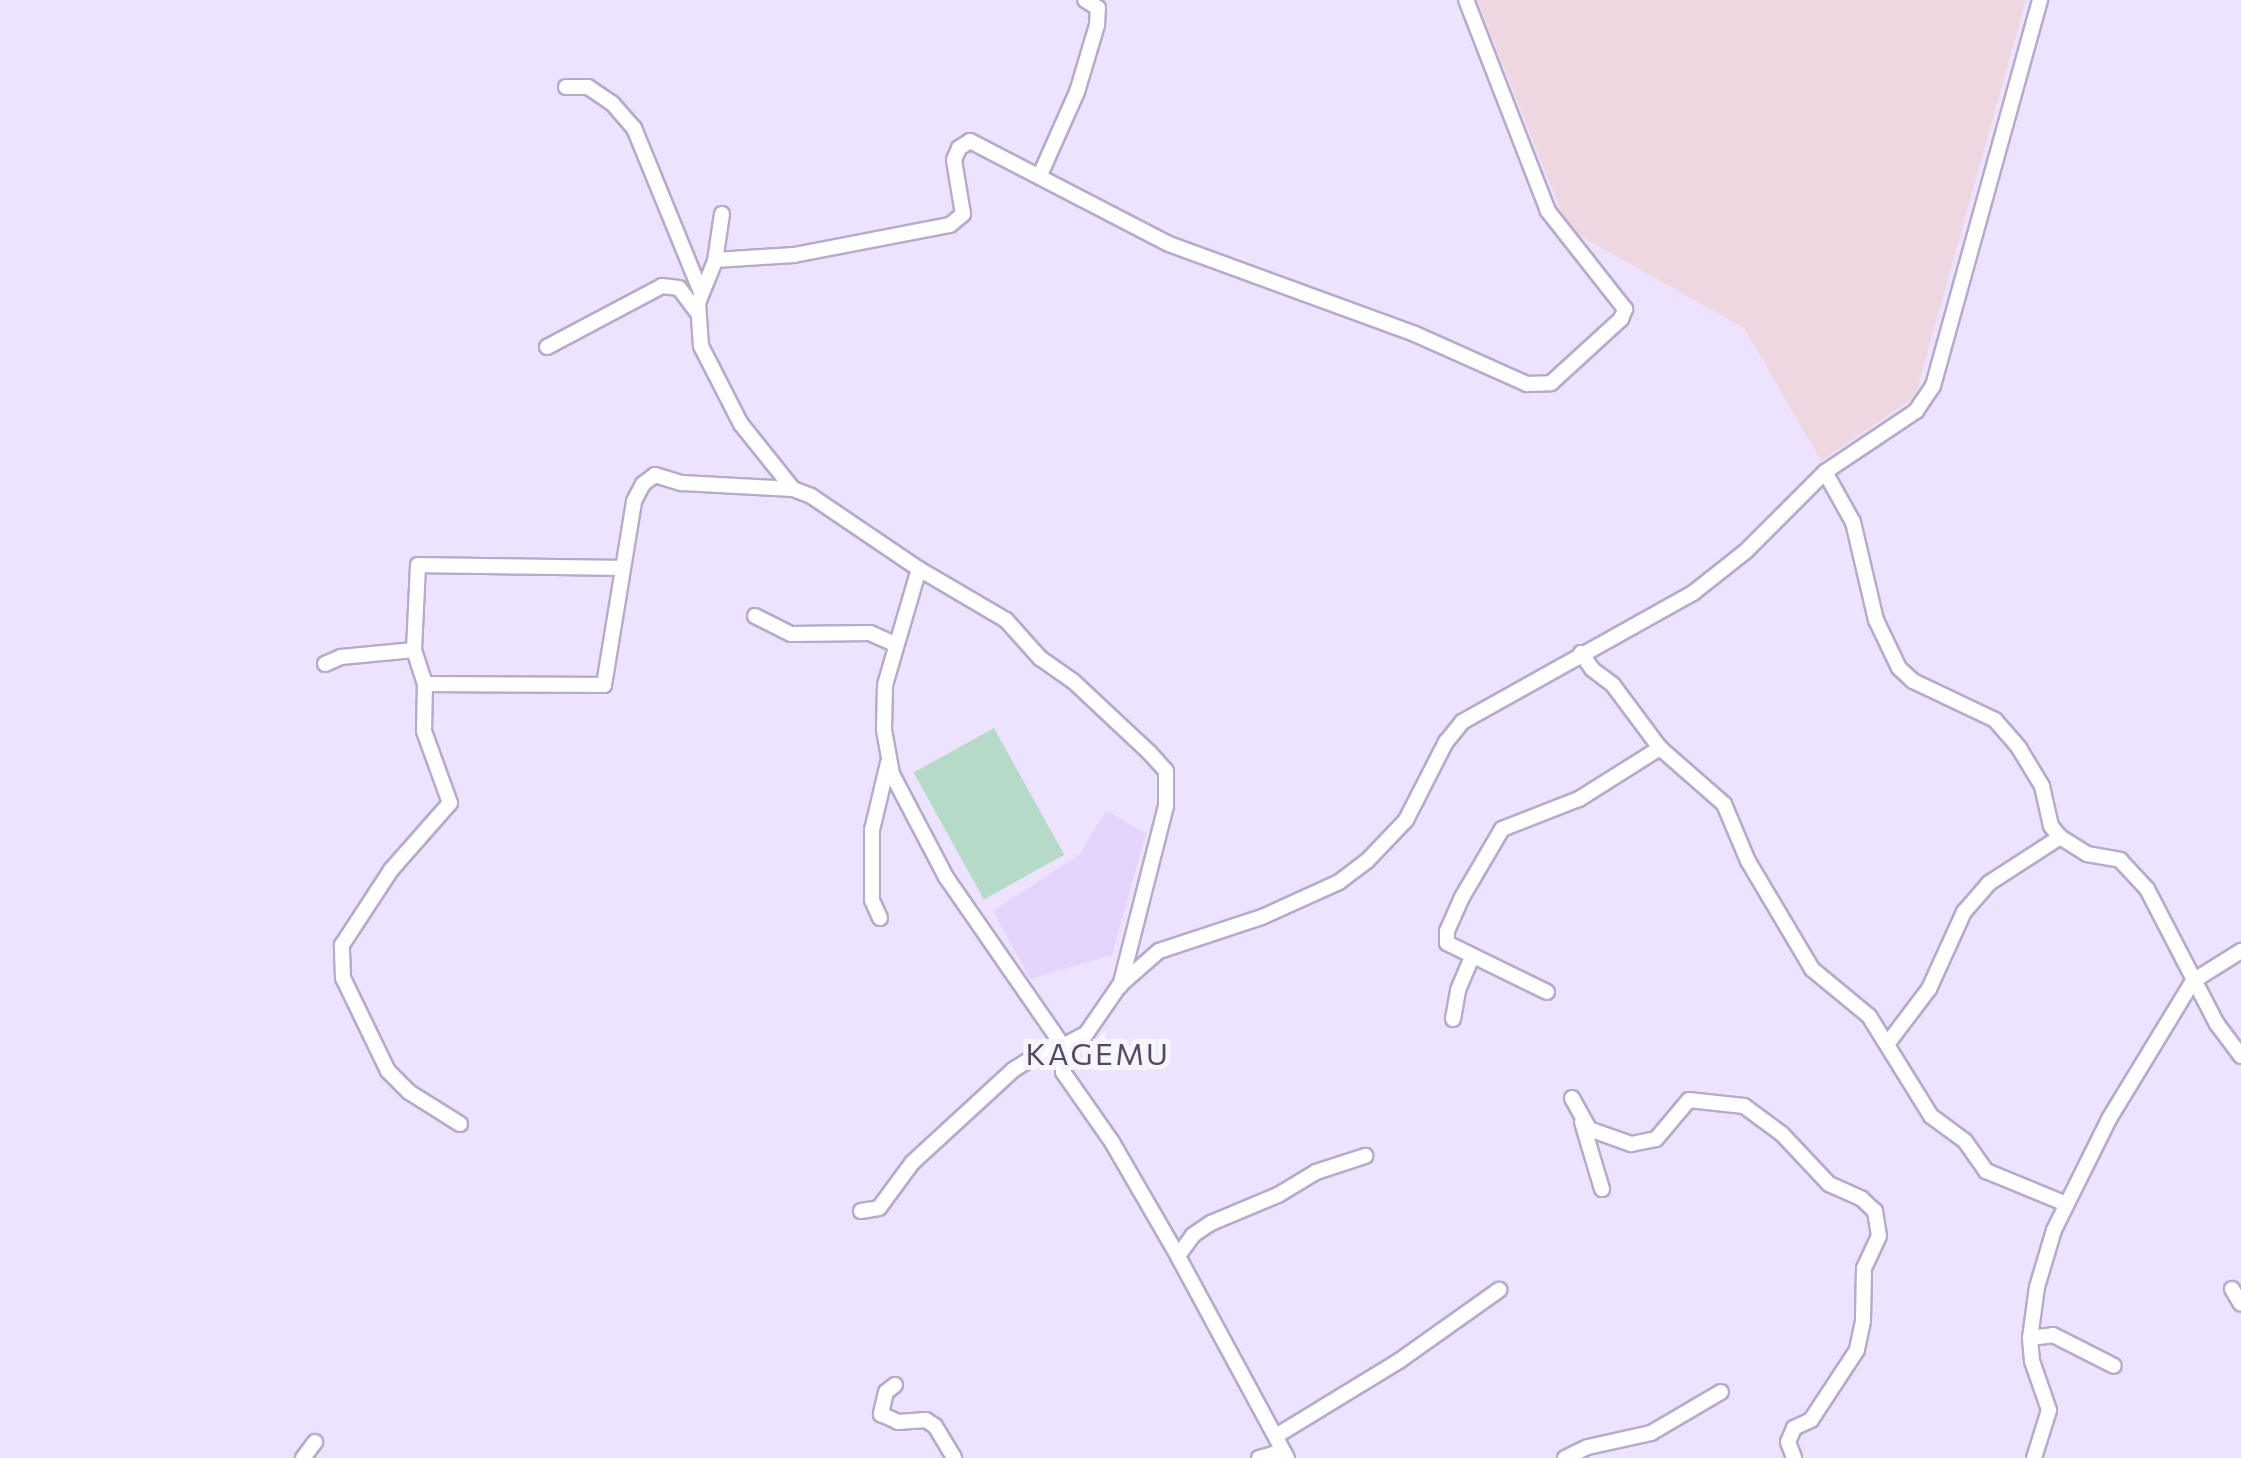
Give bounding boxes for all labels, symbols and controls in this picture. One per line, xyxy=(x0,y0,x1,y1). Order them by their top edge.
district label: KAGEMU xyxy=(1025,1035,1171,1071)

